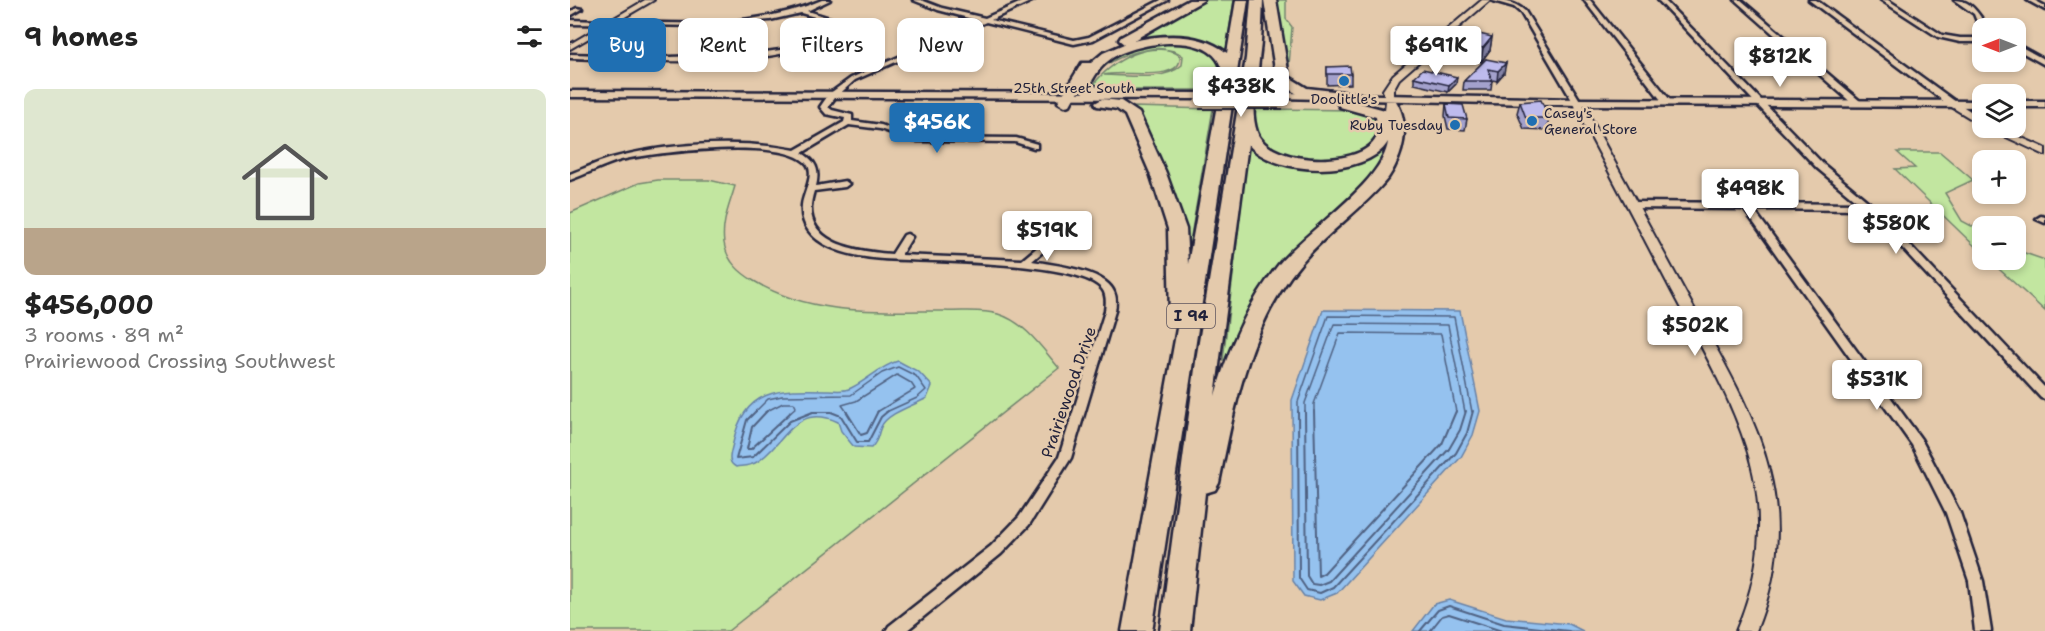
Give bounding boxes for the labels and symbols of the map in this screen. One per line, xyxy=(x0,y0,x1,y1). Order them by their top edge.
north arrow xyxy=(1972,18,2026,72)
pin: $691K xyxy=(1394,26,1478,77)
pin: $812K xyxy=(1738,37,1822,88)
pin: $438K xyxy=(1199,67,1283,118)
marker: Doolittle's xyxy=(1337,74,1351,88)
street label: 25th Street South xyxy=(1013,79,1135,97)
place label: Doolittle's xyxy=(1311,90,1377,108)
pin: $456K xyxy=(895,103,979,154)
place label: Casey's General Store xyxy=(1544,104,1637,138)
marker: Casey's General Store xyxy=(1525,114,1539,128)
place label: Ruby Tuesday xyxy=(1350,116,1443,134)
marker: Ruby Tuesday xyxy=(1448,118,1462,132)
pin: $498K xyxy=(1708,169,1792,220)
pin: $580K xyxy=(1854,204,1938,255)
pin: $519K xyxy=(1005,211,1089,262)
road number: I 94 xyxy=(1167,304,1215,328)
pin: $502K xyxy=(1653,306,1737,357)
street label: Prairiewood Drive xyxy=(1036,324,1101,461)
pin: $531K xyxy=(1835,360,1919,411)

